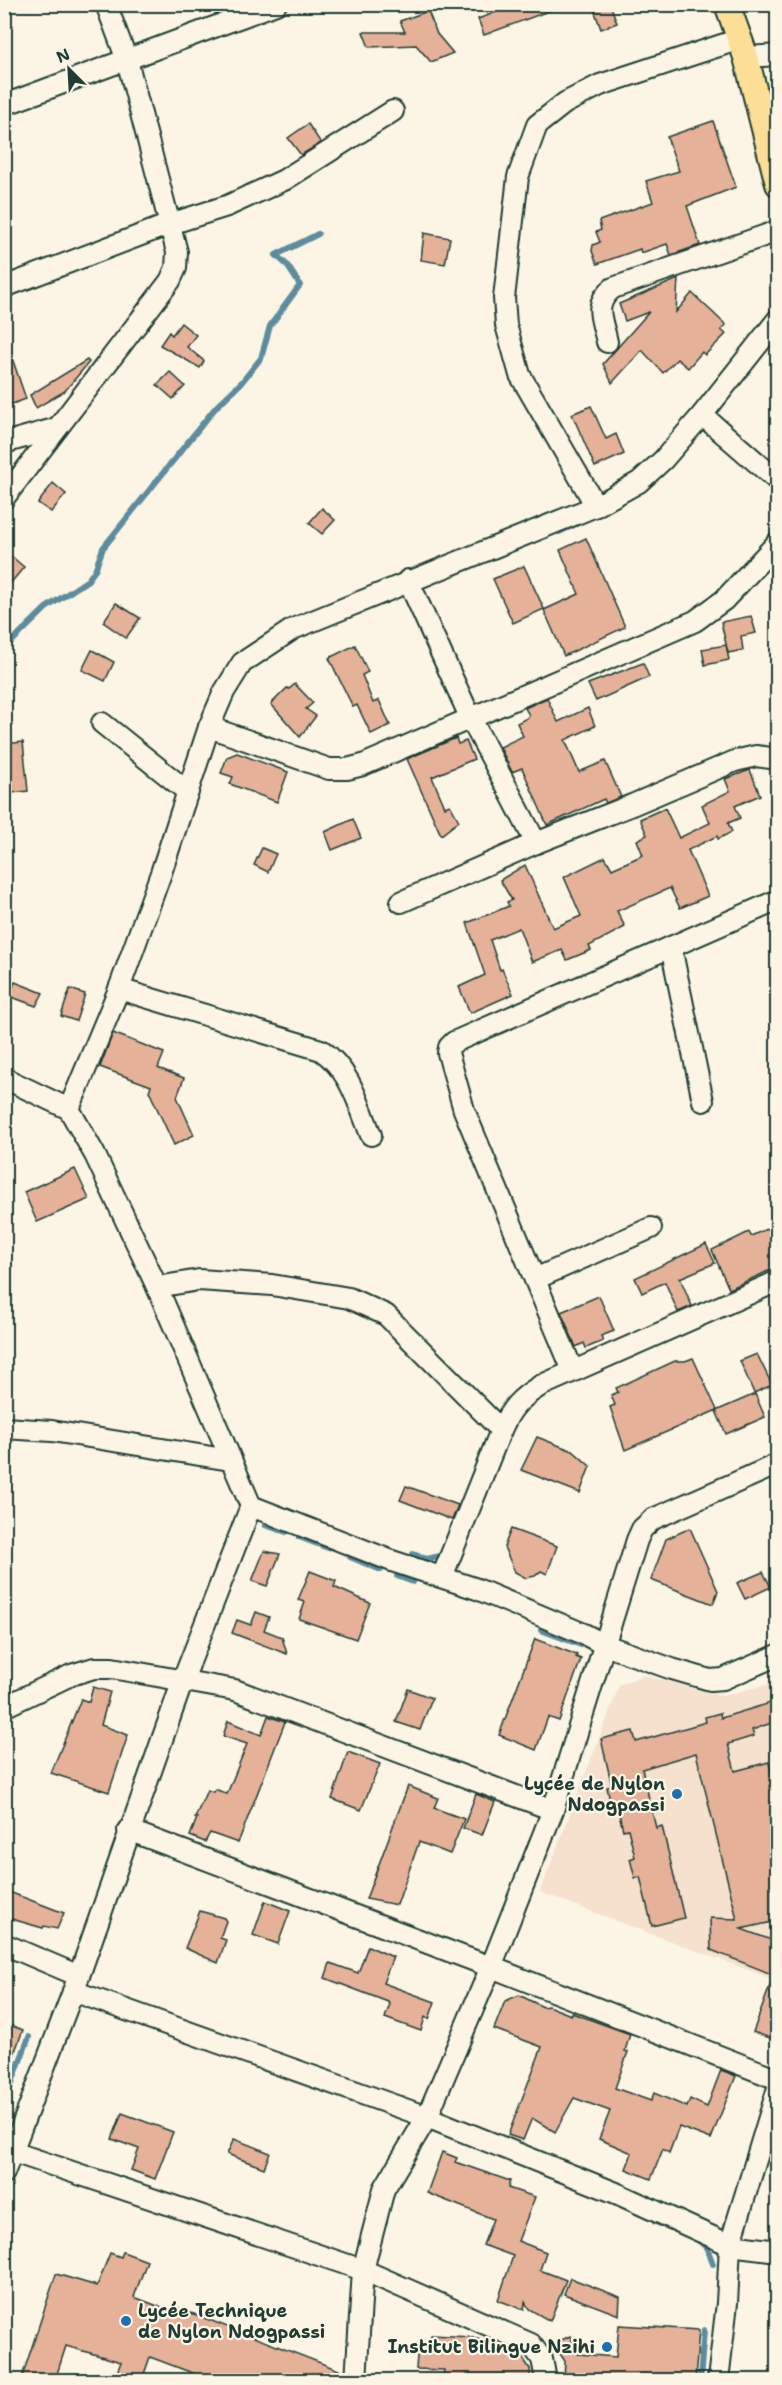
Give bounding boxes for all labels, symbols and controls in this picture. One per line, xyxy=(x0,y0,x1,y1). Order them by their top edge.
north arrow xyxy=(39,39,99,99)
text: N xyxy=(53,44,73,68)
place label: Lycée de Nylon Ndogpassi xyxy=(524,1772,665,1817)
marker: Lycée de Nylon Ndogpassi xyxy=(670,1787,684,1801)
place label: Lycée Technique de Nylon Ndogpassi xyxy=(138,2299,325,2344)
marker: Lycée Technique de Nylon Ndogpassi xyxy=(119,2314,133,2328)
place label: Institut Bilingue Nzihi xyxy=(388,2335,595,2359)
marker: Institut Bilingue Nzihi xyxy=(600,2340,614,2354)

